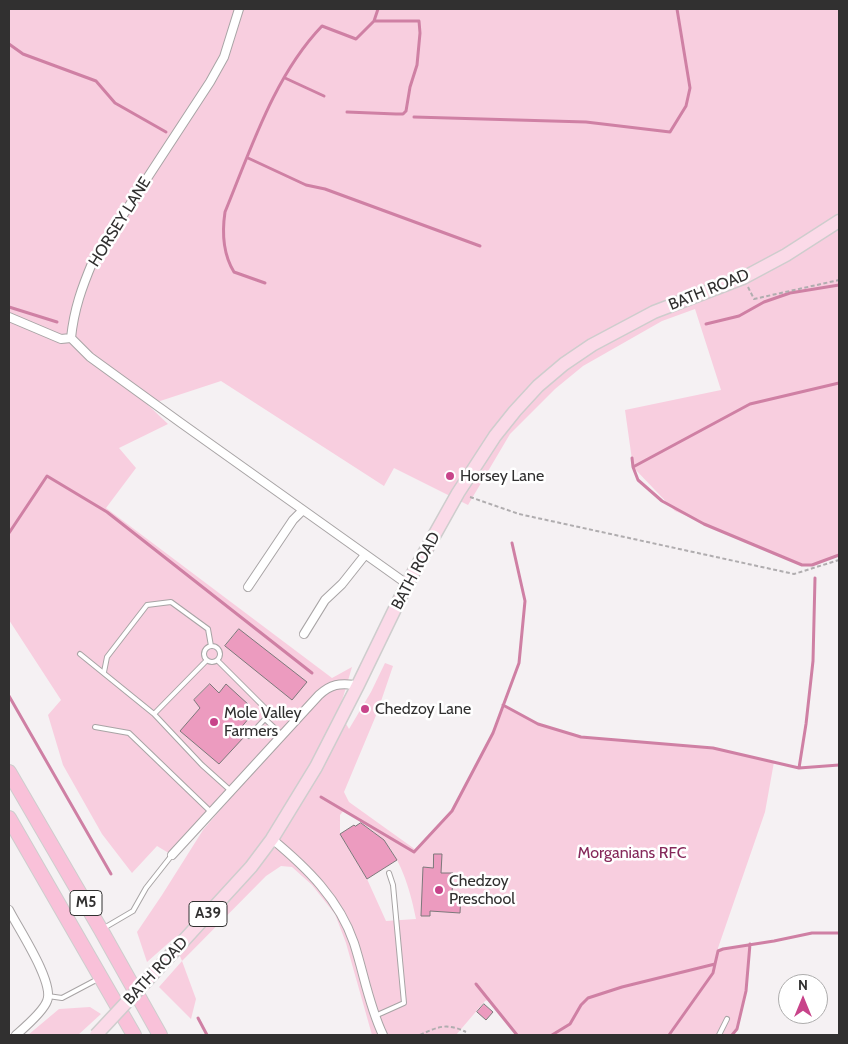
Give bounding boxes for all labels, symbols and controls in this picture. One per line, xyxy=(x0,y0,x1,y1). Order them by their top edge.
street label: HORSEY LANE xyxy=(85,174,155,270)
street label: BATH ROAD xyxy=(666,265,752,315)
place label: Horsey Lane xyxy=(460,466,544,486)
marker: Horsey Lane xyxy=(444,470,456,482)
street label: BATH ROAD xyxy=(388,529,444,613)
place label: Chedzoy Lane xyxy=(375,699,471,719)
place label: Mole Valley Farmers xyxy=(224,703,302,741)
marker: Chedzoy Lane xyxy=(359,703,371,715)
marker: Mole Valley Farmers xyxy=(208,716,220,728)
park label: Morganians RFC xyxy=(577,843,687,863)
place label: Chedzoy Preschool xyxy=(449,871,515,909)
marker: Chedzoy Preschool xyxy=(433,884,445,896)
road number: M5 xyxy=(70,890,102,916)
road number: A39 xyxy=(189,902,227,926)
street label: BATH ROAD xyxy=(120,933,192,1009)
north arrow xyxy=(778,974,828,1024)
text: N xyxy=(798,976,808,994)

